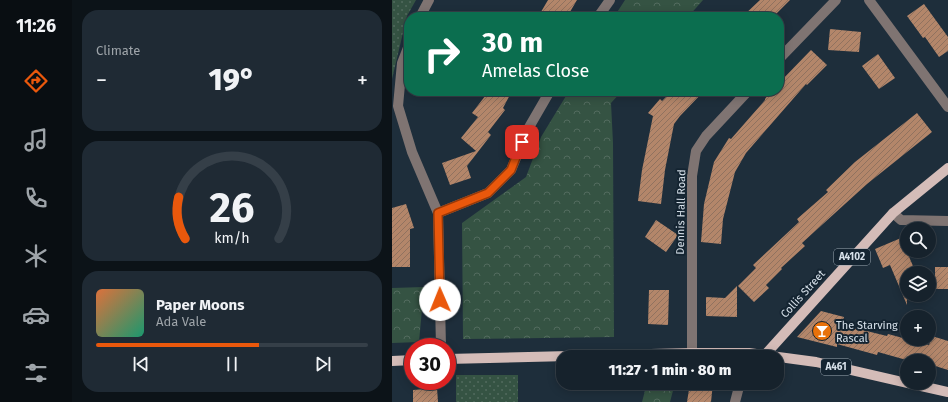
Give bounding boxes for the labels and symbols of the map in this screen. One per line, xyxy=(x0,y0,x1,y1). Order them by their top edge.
pin xyxy=(505,125,539,159)
street label: Dennis Hall Road xyxy=(674,169,688,255)
road number: A4102 xyxy=(834,249,870,265)
street label: Collis Street xyxy=(778,267,828,321)
position arrow xyxy=(419,279,461,321)
place label: The Starving Rascal xyxy=(836,319,898,345)
bar icon: The Starving Rascal xyxy=(811,320,833,342)
speed limit sign: 30 xyxy=(404,338,456,390)
road number: A461 xyxy=(821,359,851,375)

